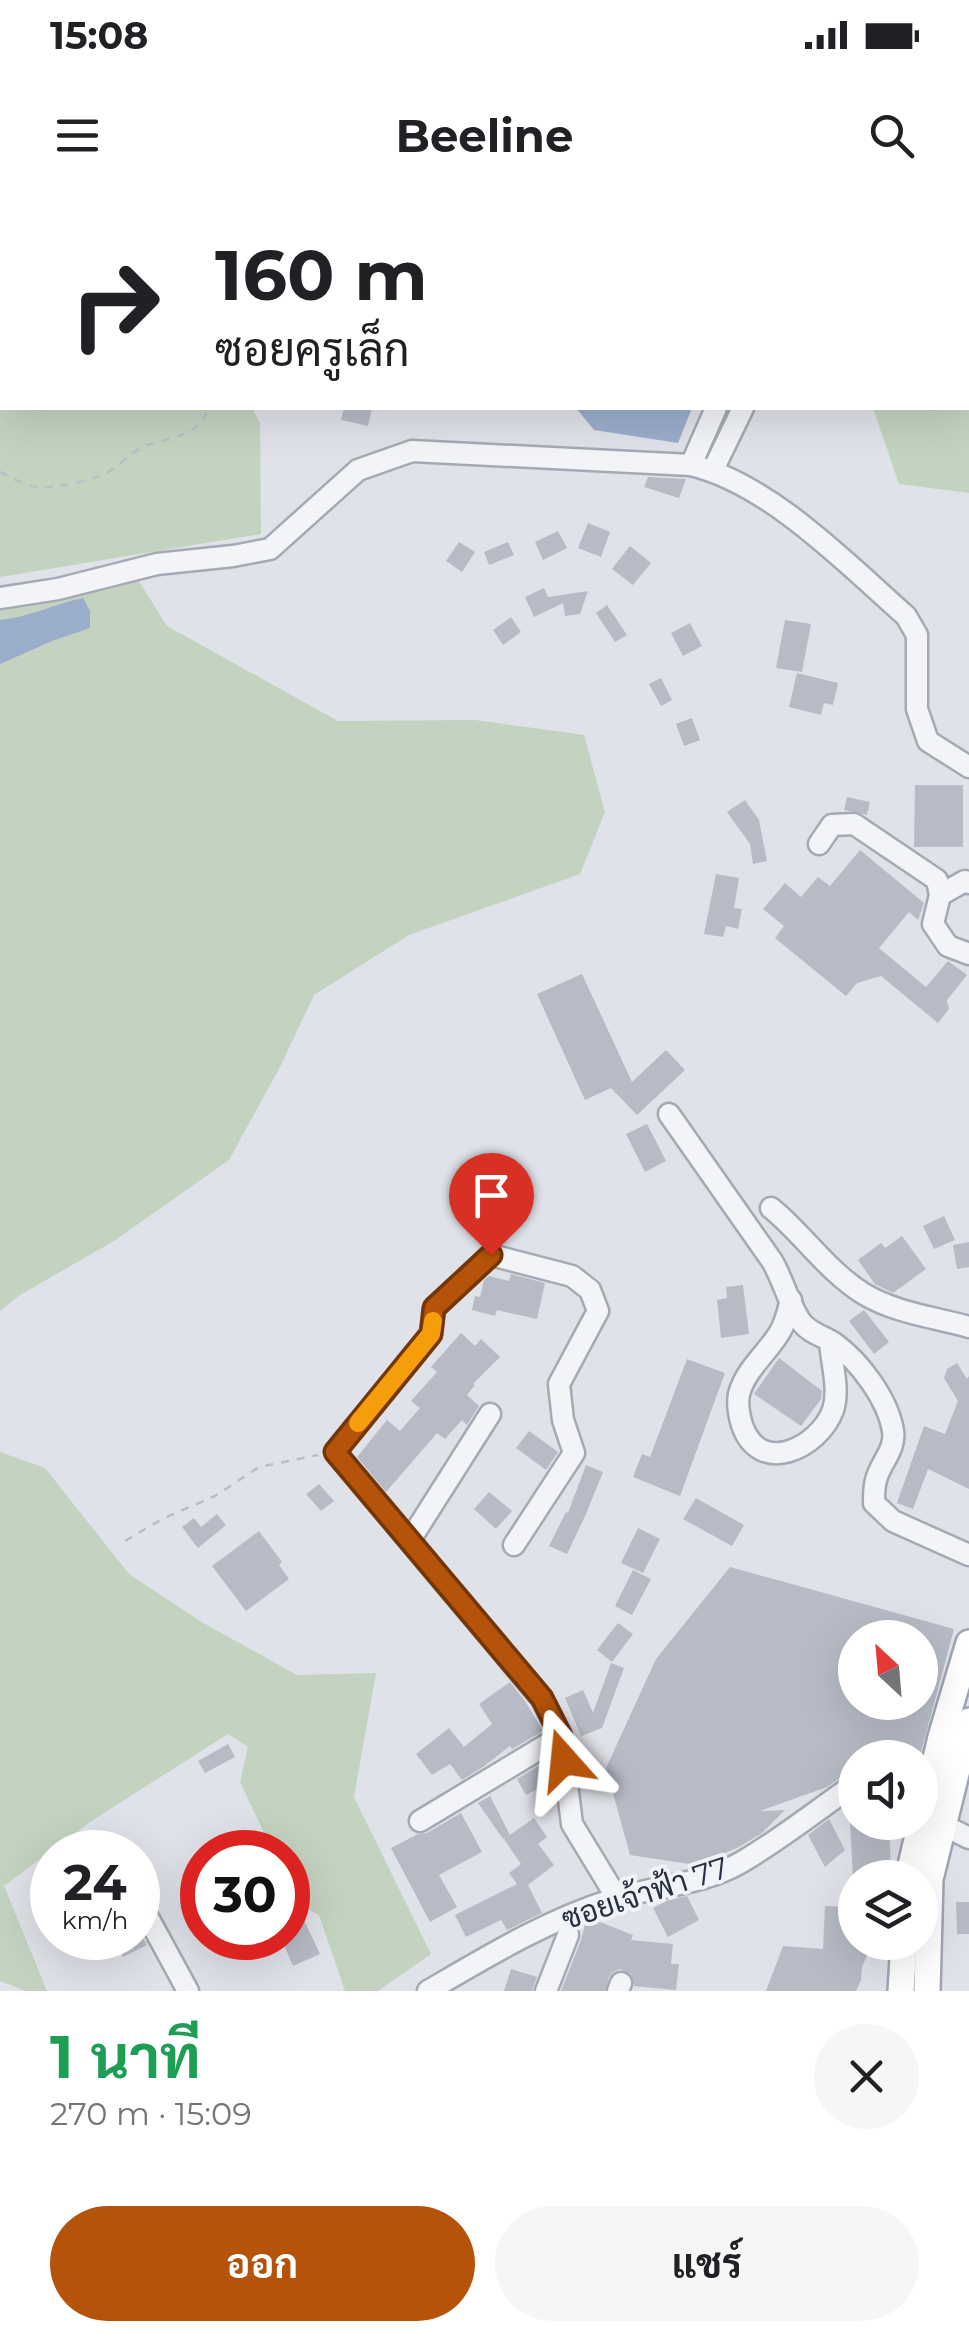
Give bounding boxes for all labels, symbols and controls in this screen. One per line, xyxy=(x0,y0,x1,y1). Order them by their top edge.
text: 15:08 xyxy=(50,12,148,59)
icon: menu xyxy=(50,108,105,163)
text: Beeline xyxy=(396,108,573,163)
icon: search xyxy=(864,108,919,163)
text: 160 m xyxy=(215,232,428,318)
icon: right xyxy=(50,240,180,370)
text: ซอยครูเล็ก xyxy=(215,322,410,377)
pin xyxy=(449,1153,534,1256)
icon: arrive xyxy=(464,1168,519,1223)
north arrow xyxy=(838,1620,938,1720)
map controls xyxy=(838,1620,938,1960)
position arrow xyxy=(512,1708,616,1812)
button: sound xyxy=(838,1740,938,1840)
speed limit sign: 30 xyxy=(180,1830,310,1960)
street label: ซอยเจ้าฟ้า 77 xyxy=(556,1847,733,1937)
text: 24 xyxy=(63,1852,127,1913)
button: layers xyxy=(838,1860,938,1960)
text: km/h xyxy=(62,1905,128,1935)
text: 1 นาที xyxy=(50,2020,201,2093)
button: close xyxy=(814,2024,919,2129)
text: 270 m · 15:09 xyxy=(50,2094,252,2133)
button: ออก xyxy=(50,2206,475,2321)
button: แชร์ xyxy=(495,2206,919,2321)

